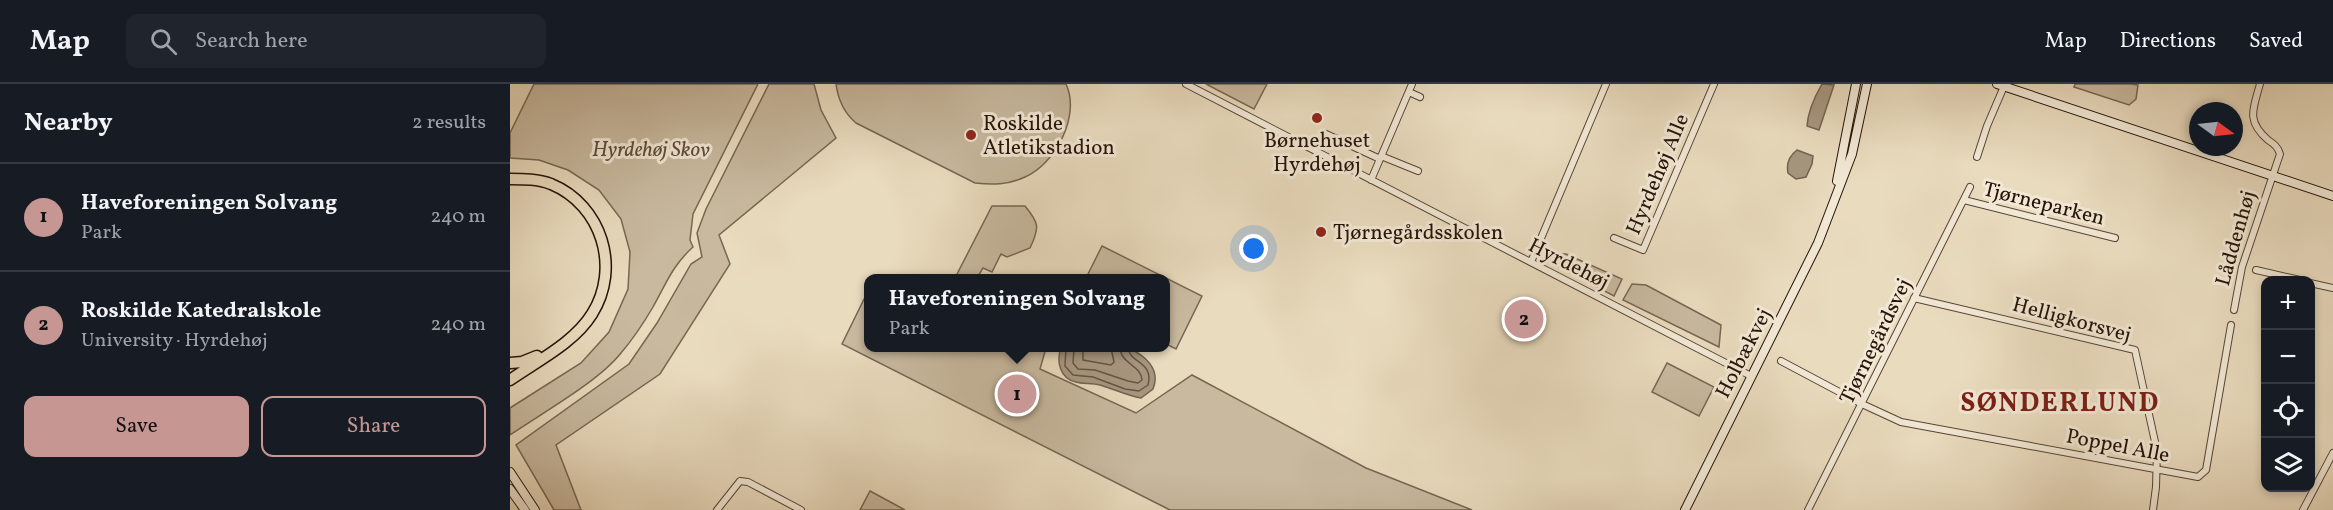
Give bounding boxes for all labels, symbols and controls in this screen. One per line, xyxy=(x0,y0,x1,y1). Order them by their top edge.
search box xyxy=(126,14,546,68)
text: Map xyxy=(30,22,90,61)
icon: search xyxy=(147,25,180,58)
text: Search here xyxy=(195,26,308,57)
text: Map xyxy=(2045,27,2087,56)
text: Directions xyxy=(2120,27,2216,56)
text: Saved xyxy=(2249,27,2303,56)
north arrow xyxy=(2189,102,2243,156)
text: Nearby xyxy=(24,105,113,141)
text: 2 results xyxy=(412,109,486,137)
place label: Roskilde Atletikstadion xyxy=(983,110,1115,163)
street label: Hyrdehøj Alle xyxy=(1620,110,1697,240)
marker: Børnehuset Hyrdehøj xyxy=(1310,111,1324,125)
place label: Børnehuset Hyrdehøj xyxy=(1264,127,1370,180)
marker: Roskilde Atletikstadion xyxy=(964,128,978,142)
park label: Hyrdehøj Skov xyxy=(592,136,710,165)
street label: Tjørneparken xyxy=(1980,175,2108,234)
street label: Låddenhøj xyxy=(2209,187,2264,290)
text: Haveforeningen Solvang xyxy=(81,188,337,219)
text: 1 xyxy=(39,203,48,231)
text: 240 m xyxy=(431,203,486,231)
text: Park xyxy=(81,219,122,247)
place label: Tjørnegårdsskolen xyxy=(1333,219,1503,248)
marker: Tjørnegårdsskolen xyxy=(1314,225,1328,239)
street label: Hyrdehøj xyxy=(1523,232,1614,297)
your location xyxy=(1239,234,1268,263)
popup xyxy=(864,274,1170,352)
street label: Tjørnegårdsvej xyxy=(1833,274,1919,410)
map controls xyxy=(2261,276,2315,492)
button: + xyxy=(2261,276,2315,330)
text: Haveforeningen Solvang xyxy=(889,284,1145,315)
street label: Helligkorsvej xyxy=(2009,291,2134,350)
text: Roskilde Katedralskole xyxy=(81,296,321,327)
pin: 2 xyxy=(1504,296,1544,342)
street label: Holbækvej xyxy=(1709,304,1779,404)
text: 2 xyxy=(38,311,49,339)
text: 240 m xyxy=(431,311,486,339)
text: Park xyxy=(889,315,930,343)
text: University · Hyrdehøj xyxy=(81,327,268,355)
button: − xyxy=(2261,330,2315,384)
pin: 1 xyxy=(998,372,1036,416)
button: locate xyxy=(2261,384,2315,438)
district label: SØNDERLUND xyxy=(1960,385,2160,423)
button: Save xyxy=(24,396,249,457)
button: Share xyxy=(261,396,486,457)
street label: Poppel Alle xyxy=(2064,422,2172,471)
button: layers xyxy=(2261,438,2315,492)

